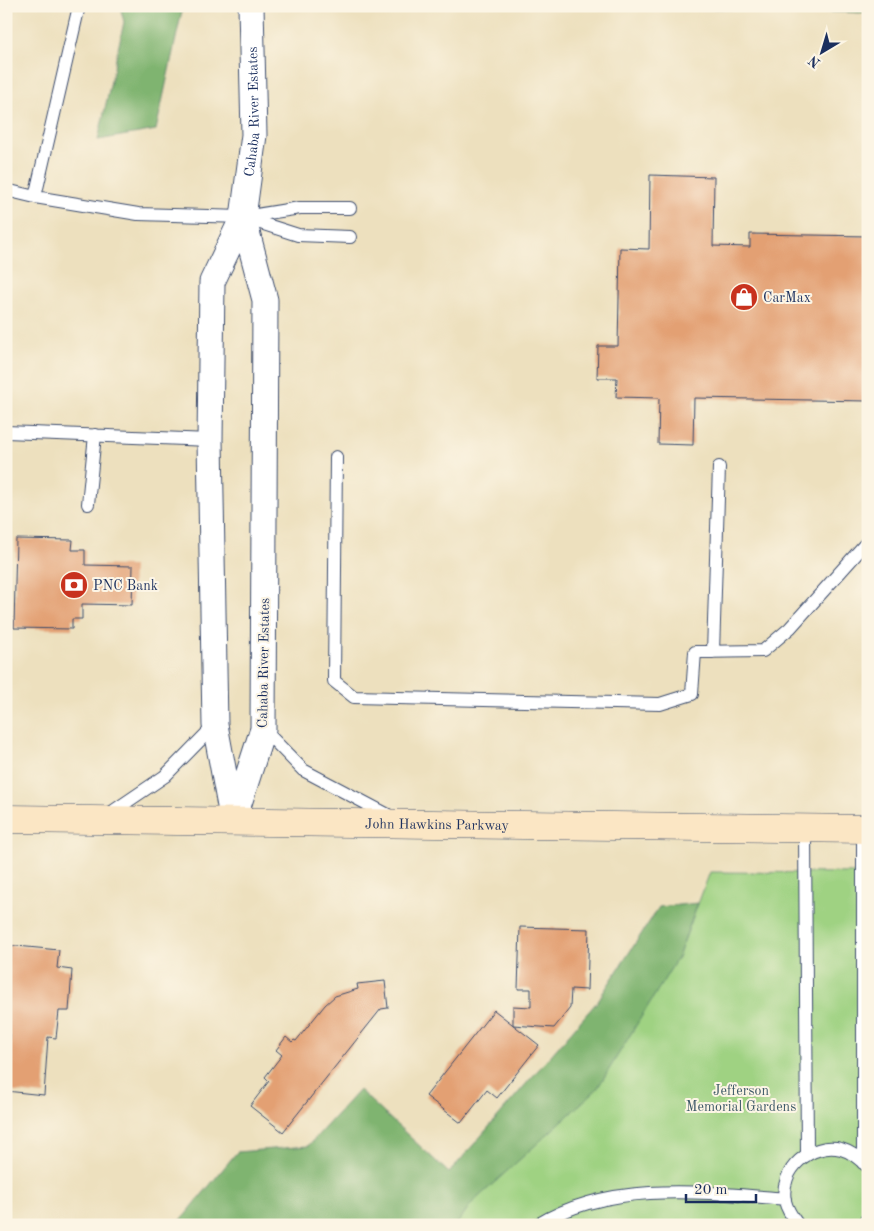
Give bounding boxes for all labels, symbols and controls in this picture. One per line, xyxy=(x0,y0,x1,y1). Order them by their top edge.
north arrow xyxy=(796,28,846,78)
street label: Cahaba River Estates xyxy=(242,46,262,178)
text: N xyxy=(806,52,823,70)
shop icon: CarMax xyxy=(729,282,759,312)
place label: CarMax xyxy=(763,291,811,305)
bank icon: PNC Bank xyxy=(59,570,89,600)
place label: PNC Bank xyxy=(93,579,158,593)
street label: Cahaba River Estates xyxy=(256,598,272,728)
street label: John Hawkins Parkway xyxy=(365,817,510,833)
park label: Jefferson Memorial Gardens xyxy=(686,1084,796,1114)
scale bar xyxy=(686,1171,756,1203)
text: 20 m xyxy=(694,1183,728,1198)

